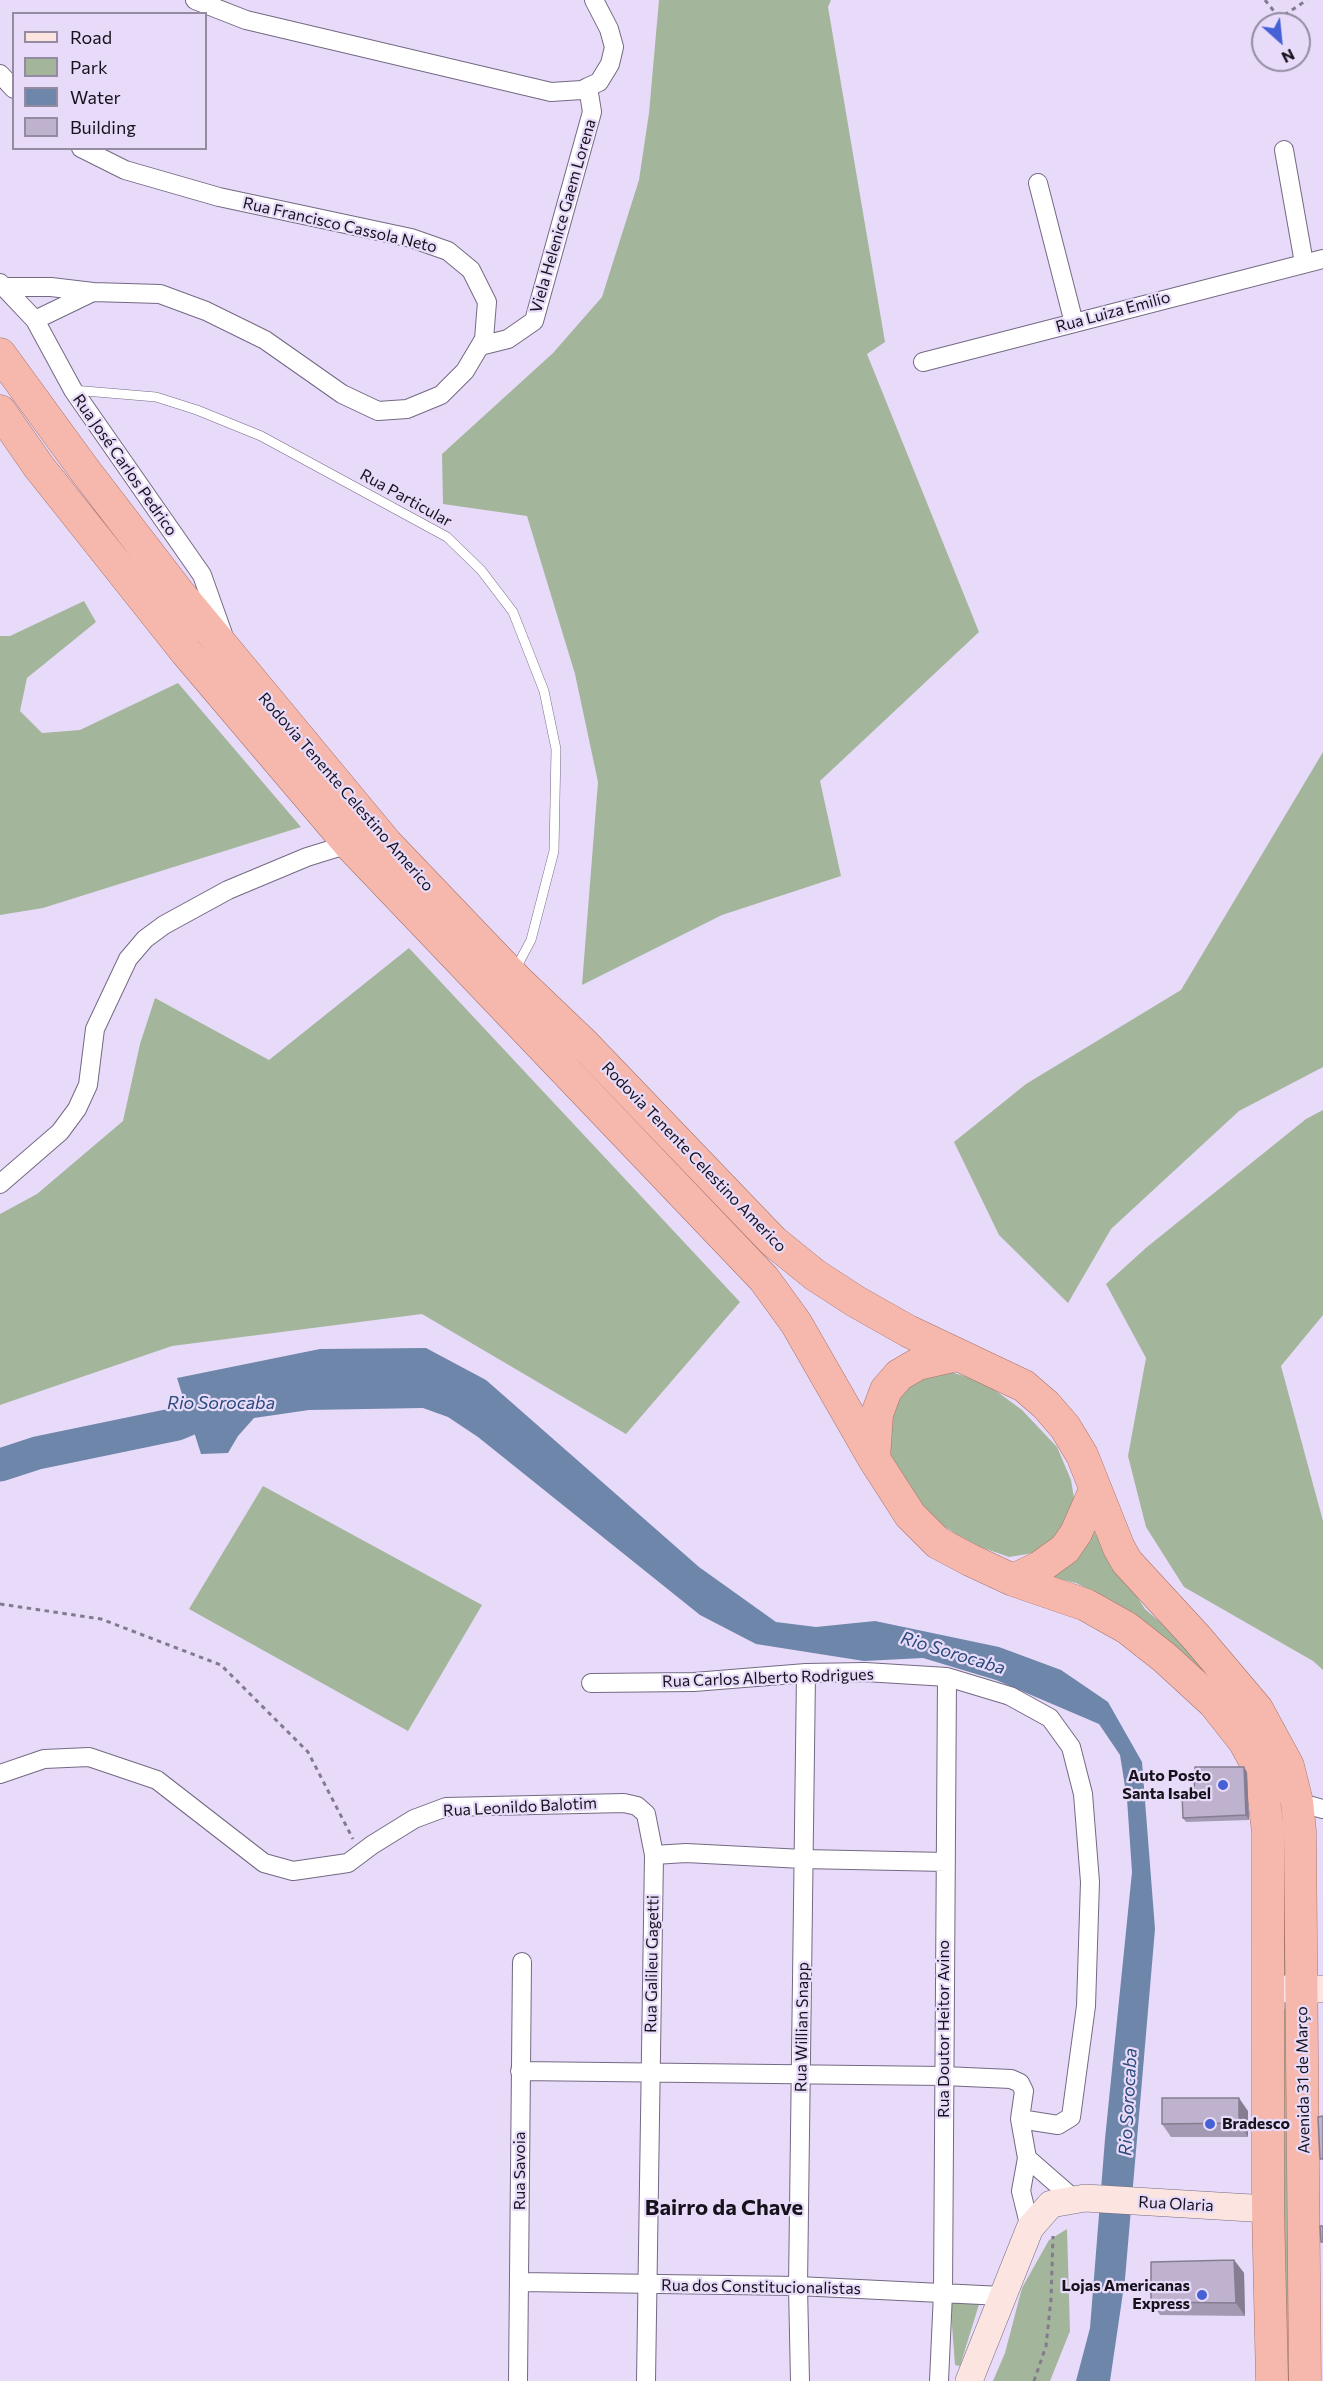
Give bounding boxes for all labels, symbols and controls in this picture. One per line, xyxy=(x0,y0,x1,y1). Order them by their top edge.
legend xyxy=(12,12,207,150)
north arrow xyxy=(1251,12,1311,72)
text: Road xyxy=(70,26,112,48)
text: N xyxy=(1279,46,1298,68)
text: Park xyxy=(70,56,108,78)
text: Water xyxy=(70,86,121,108)
text: Building xyxy=(70,116,136,138)
street label: Viela Helenice Gaem Lorena xyxy=(526,117,600,315)
street label: Rua Francisco Cassola Neto xyxy=(241,193,439,257)
street label: Rua Luiza Emilio xyxy=(1054,287,1172,337)
street label: Rua José Carlos Pedrico xyxy=(69,390,181,540)
street label: Rua Particular xyxy=(357,465,455,531)
street label: Rodovia Tenente Celestino Americo xyxy=(254,689,438,895)
street label: Rodovia Tenente Celestino Americo xyxy=(598,1058,790,1256)
water label: Rio Sorocaba xyxy=(167,1392,275,1414)
water label: Rio Sorocaba xyxy=(898,1627,1008,1679)
street label: Rua Carlos Alberto Rodrigues xyxy=(662,1665,874,1691)
place label: Auto Posto Santa Isabel xyxy=(1122,1766,1211,1804)
marker: Auto Posto Santa Isabel xyxy=(1216,1778,1230,1792)
street label: Rua Leonildo Balotim xyxy=(443,1793,597,1821)
street label: Rua Galileu Gagetti xyxy=(641,1895,663,2033)
street label: Rua Doutor Heitor Avino xyxy=(934,1940,954,2118)
street label: Rua Willian Snapp xyxy=(791,1962,813,2092)
street label: Avenida 31 de Março xyxy=(1292,2006,1314,2154)
water label: Rio Sorocaba xyxy=(1114,2047,1142,2157)
place label: Bradesco xyxy=(1222,2114,1290,2134)
marker: Bradesco xyxy=(1203,2117,1217,2131)
street label: Rua Savoia xyxy=(510,2132,530,2210)
street label: Rua Olaria xyxy=(1138,2192,1214,2216)
district label: Bairro da Chave xyxy=(645,2195,803,2221)
street label: Rua dos Constitucionalistas xyxy=(661,2276,861,2298)
place label: Lojas Americanas Express xyxy=(1062,2276,1190,2314)
marker: Lojas Americanas Express xyxy=(1195,2288,1209,2302)

